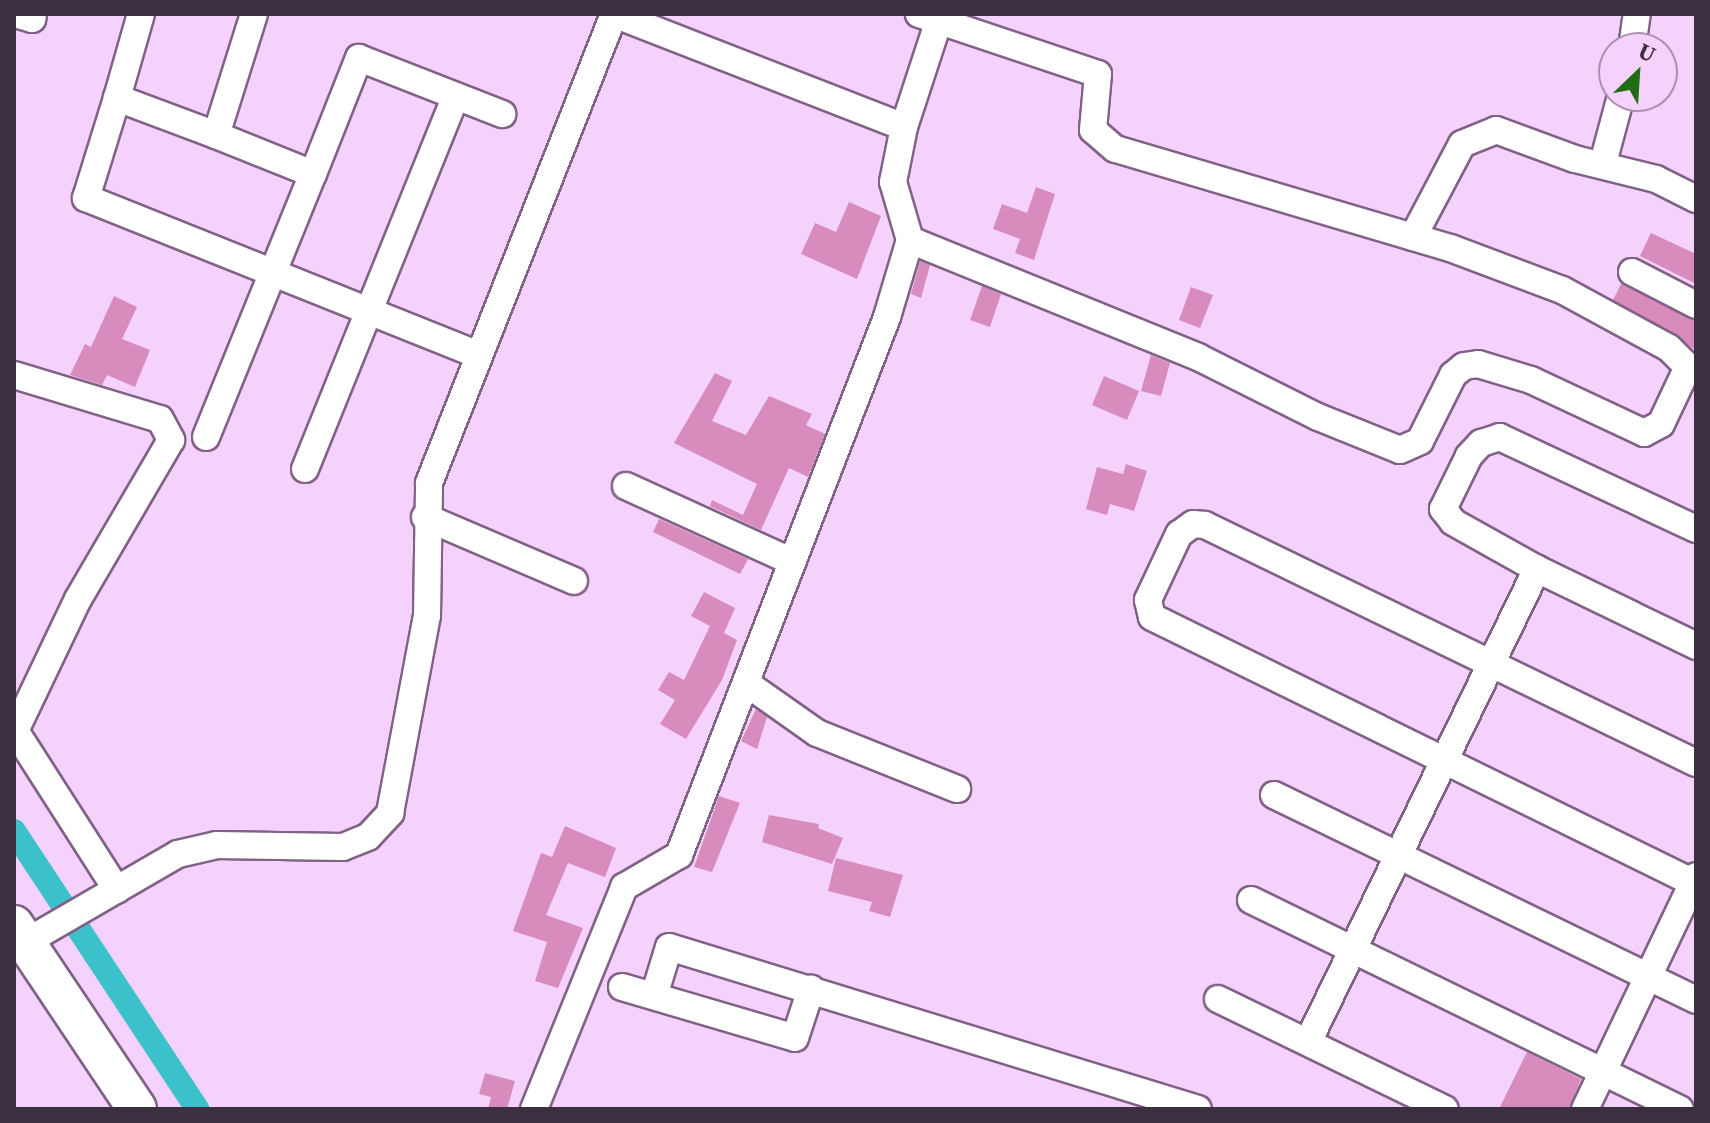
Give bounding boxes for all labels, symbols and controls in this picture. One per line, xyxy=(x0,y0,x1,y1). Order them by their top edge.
north arrow xyxy=(1598,32,1678,112)
text: U xyxy=(1634,35,1661,69)

